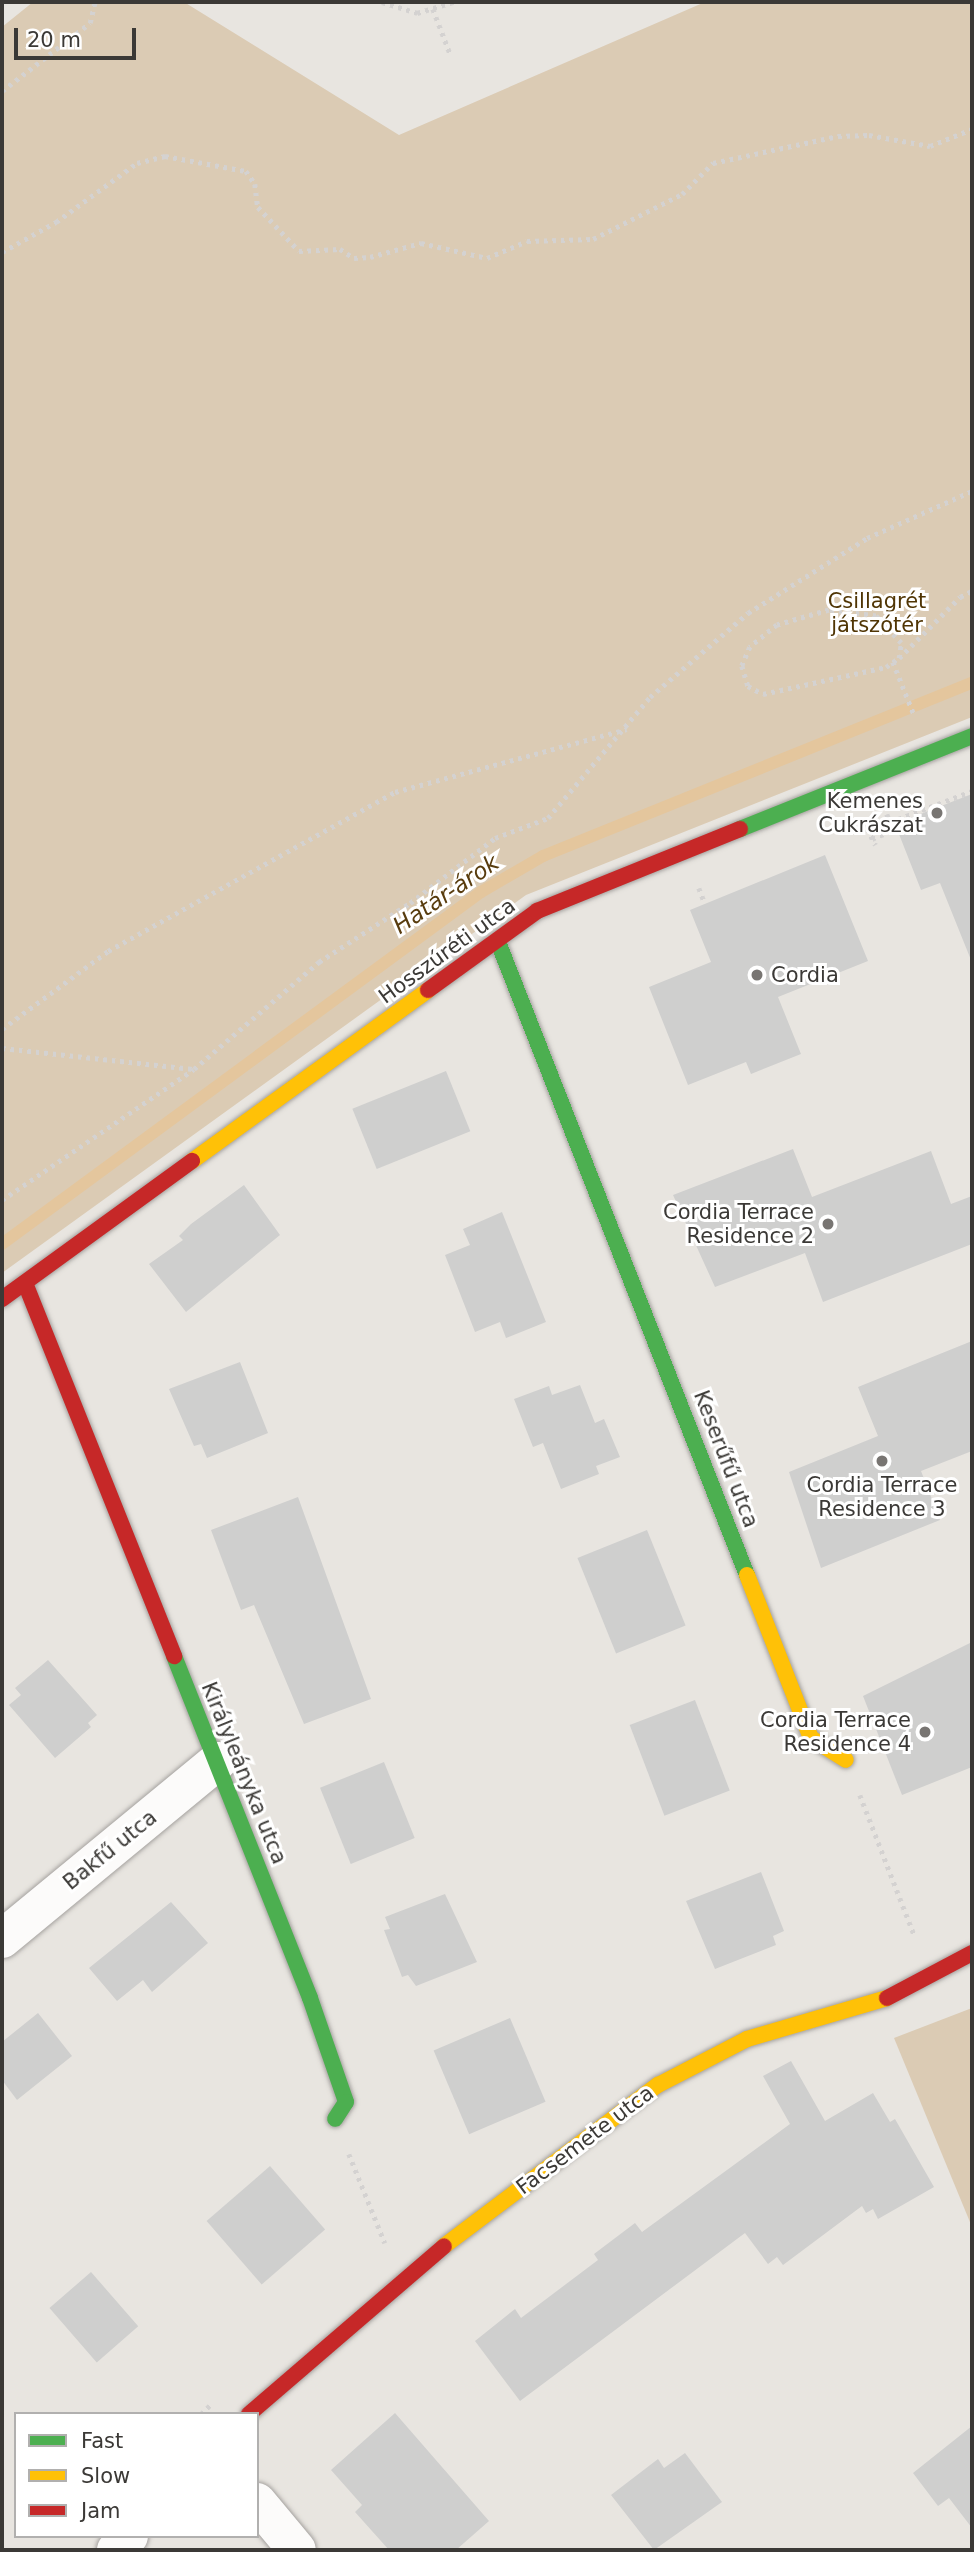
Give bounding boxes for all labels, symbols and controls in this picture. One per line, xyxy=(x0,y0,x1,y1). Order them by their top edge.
scale bar xyxy=(18,14,140,58)
text: 20 m xyxy=(27,28,81,52)
park label: Csillagrét játszótér xyxy=(828,588,926,638)
place label: Kemenes Cukrászat xyxy=(818,788,923,838)
marker: Kemenes Cukrászat xyxy=(929,805,945,821)
water label: Határ-árok xyxy=(388,848,504,940)
street label: Hosszúréti utca xyxy=(374,893,520,1009)
place label: Cordia xyxy=(771,962,839,988)
marker: Cordia xyxy=(749,967,765,983)
place label: Cordia Terrace Residence 2 xyxy=(663,1199,814,1249)
marker: Cordia Terrace Residence 2 xyxy=(820,1216,836,1232)
street label: Keserűfű utca xyxy=(688,1387,764,1531)
marker: Cordia Terrace Residence 3 xyxy=(874,1453,890,1469)
place label: Cordia Terrace Residence 3 xyxy=(807,1472,957,1522)
street label: Királyleányka utca xyxy=(196,1678,292,1868)
place label: Cordia Terrace Residence 4 xyxy=(760,1707,911,1757)
marker: Cordia Terrace Residence 4 xyxy=(917,1724,933,1740)
street label: Bakfű utca xyxy=(58,1805,162,1895)
street label: Facsemete utca xyxy=(511,2080,659,2200)
legend xyxy=(14,2412,259,2538)
text: Fast xyxy=(81,2429,123,2453)
text: Slow xyxy=(81,2464,130,2488)
text: Jam xyxy=(81,2499,121,2523)

